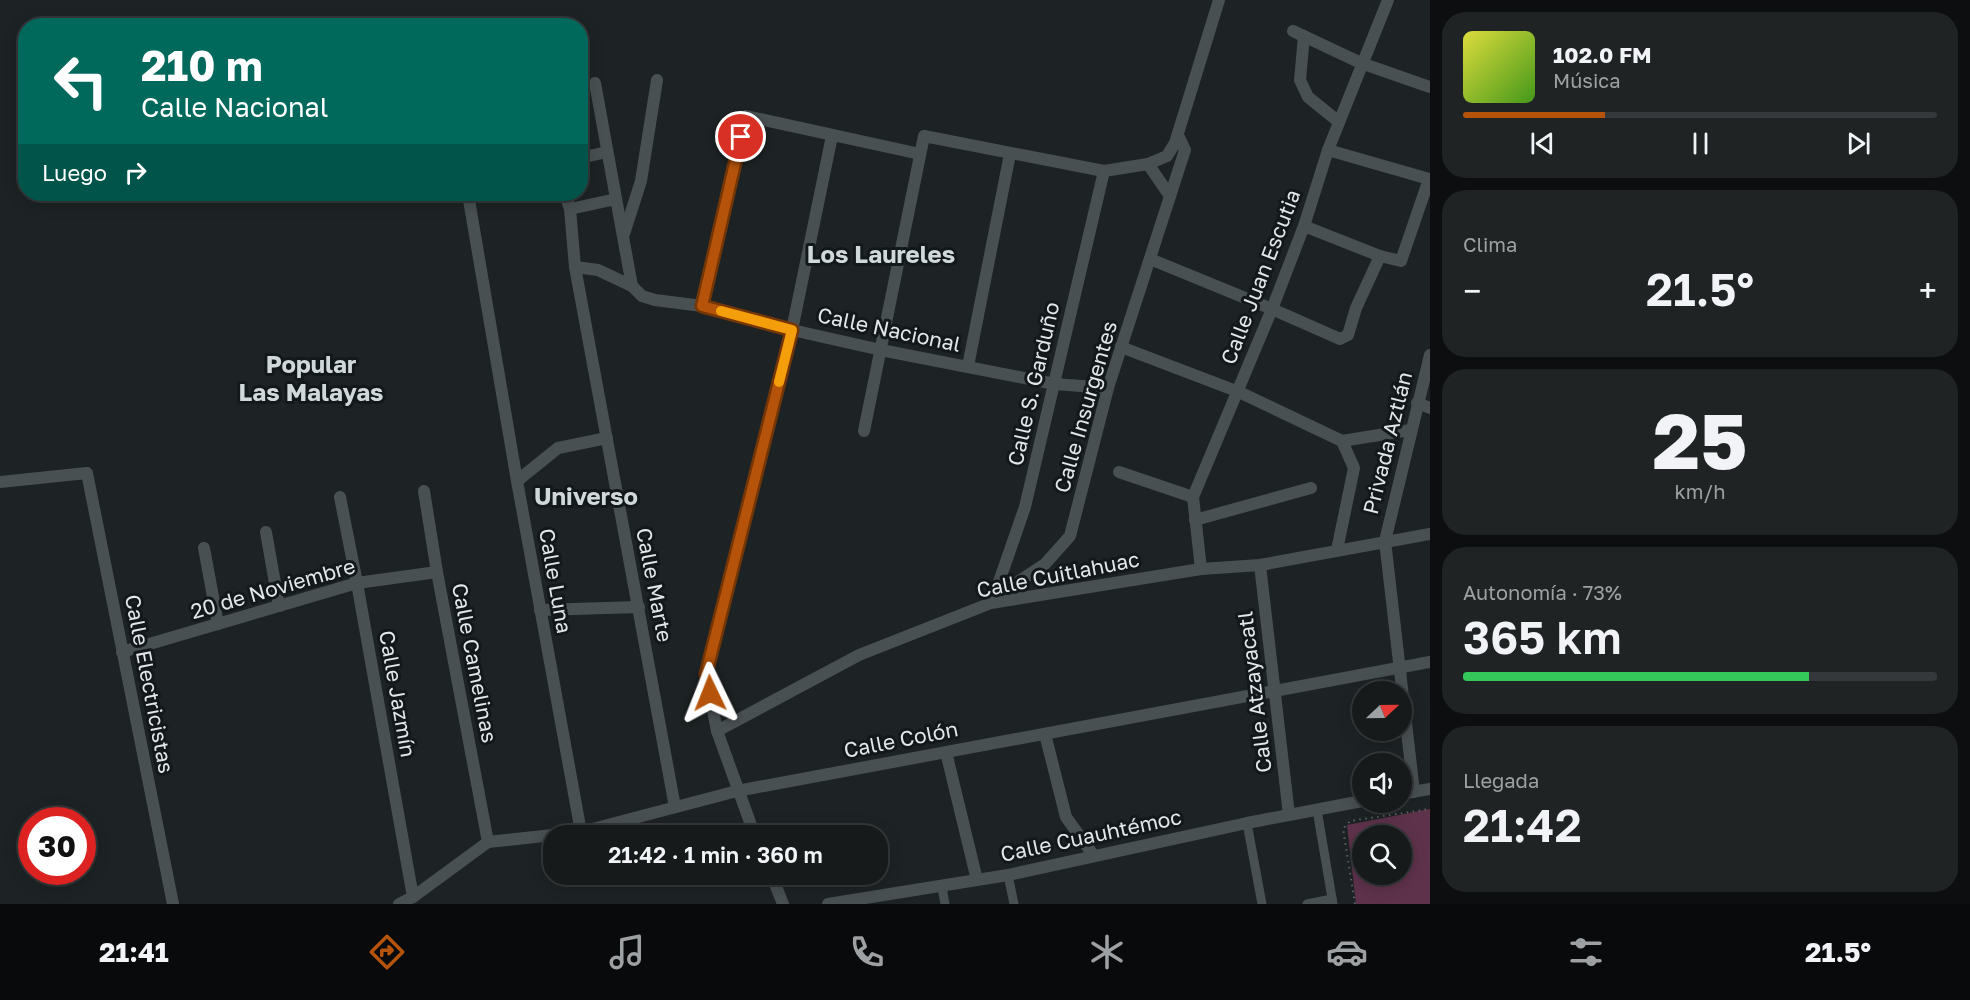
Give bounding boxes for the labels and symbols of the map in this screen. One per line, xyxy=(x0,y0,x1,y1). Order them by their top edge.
pin xyxy=(715,111,766,162)
street label: Calle Juan Escutia xyxy=(1215,186,1305,368)
district label: Los Laureles xyxy=(807,239,955,268)
street label: Calle S. Garduño xyxy=(1002,299,1065,468)
street label: Calle Nacional xyxy=(815,301,963,357)
street label: Calle Insurgentes xyxy=(1048,318,1122,496)
district label: Popular Las Malayas xyxy=(238,349,384,406)
street label: Privada Aztlán xyxy=(1357,369,1417,517)
district label: Universo xyxy=(534,481,638,510)
street label: Calle Marte xyxy=(631,525,679,644)
street label: Calle Luna xyxy=(534,526,578,635)
street label: Calle Cuitlahuac xyxy=(974,545,1141,603)
street label: 20 de Noviembre xyxy=(187,552,358,624)
street label: Calle Camelinas xyxy=(447,581,503,745)
street label: Calle Electricistas xyxy=(120,592,180,775)
street label: Calle Atzayacatl xyxy=(1231,610,1277,774)
street label: Calle Jazmín xyxy=(374,628,422,759)
position arrow xyxy=(678,661,742,725)
north arrow xyxy=(1352,681,1412,741)
street label: Calle Colón xyxy=(842,715,960,763)
street label: Calle Cuauhtémoc xyxy=(998,803,1184,867)
speed limit sign: 30 xyxy=(18,807,96,885)

